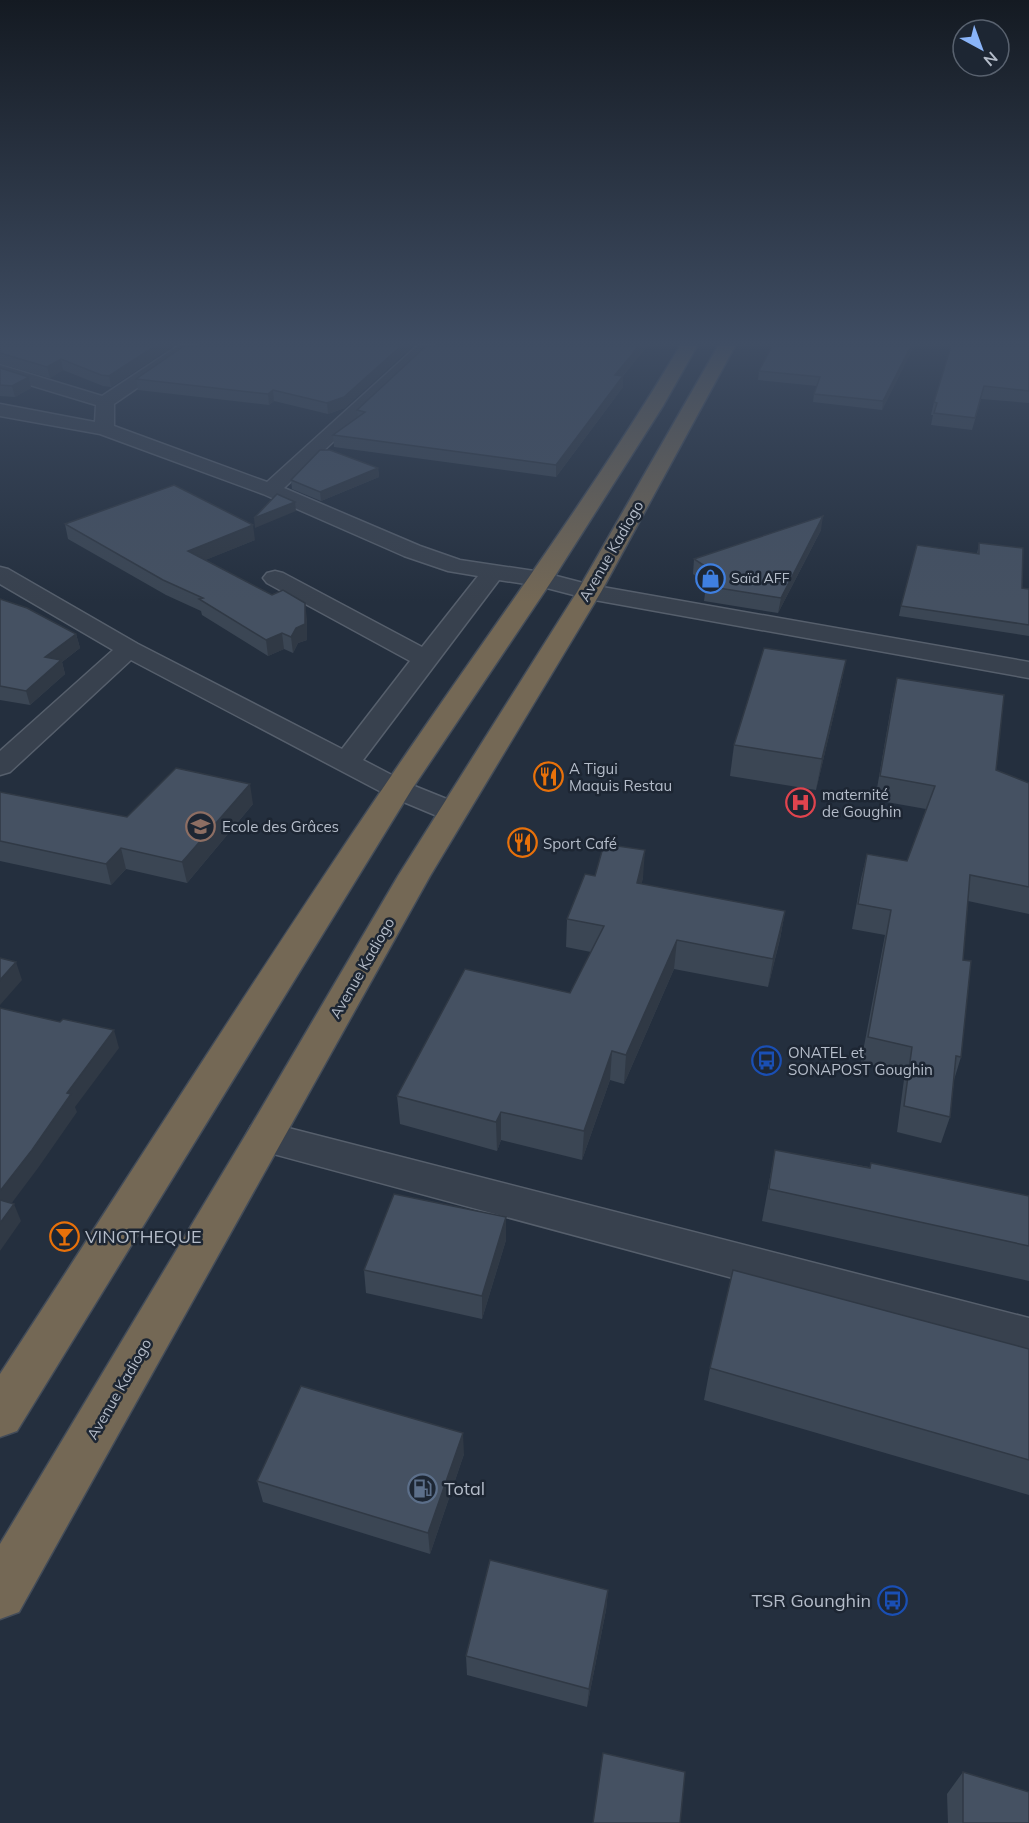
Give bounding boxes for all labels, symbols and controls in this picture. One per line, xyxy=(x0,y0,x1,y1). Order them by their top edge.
north arrow xyxy=(951,18,1011,78)
text: N xyxy=(980,48,1002,71)
street label: Avenue Kadiogo xyxy=(574,497,648,605)
shop icon: Saïd AFF xyxy=(694,562,726,594)
place label: Saïd AFF xyxy=(731,569,790,587)
place label: A Tigui Maquis Restau xyxy=(569,759,672,795)
restaurant icon: A Tigui Maquis Restau xyxy=(532,761,564,793)
place label: maternité de Goughin xyxy=(822,785,901,821)
hospital icon: maternité de Goughin xyxy=(785,787,817,819)
school or university icon: Ecole des Grâces xyxy=(185,810,217,842)
place label: Ecole des Grâces xyxy=(222,817,339,836)
restaurant icon: Sport Café xyxy=(506,827,538,859)
place label: Sport Café xyxy=(543,834,617,853)
street label: Avenue Kadiogo xyxy=(325,914,399,1022)
place label: ONATEL et SONAPOST Goughin xyxy=(788,1043,933,1079)
bus stop icon: ONATEL et SONAPOST Goughin xyxy=(751,1045,783,1077)
bar icon: VINOTHEQUE xyxy=(48,1220,80,1252)
place label: VINOTHEQUE xyxy=(85,1225,202,1248)
street label: Avenue Kadiogo xyxy=(82,1335,156,1443)
fuel station icon: Total xyxy=(407,1472,439,1504)
place label: Total xyxy=(444,1477,485,1500)
bus stop icon: TSR Gounghin xyxy=(876,1584,908,1616)
place label: TSR Gounghin xyxy=(752,1589,871,1612)

